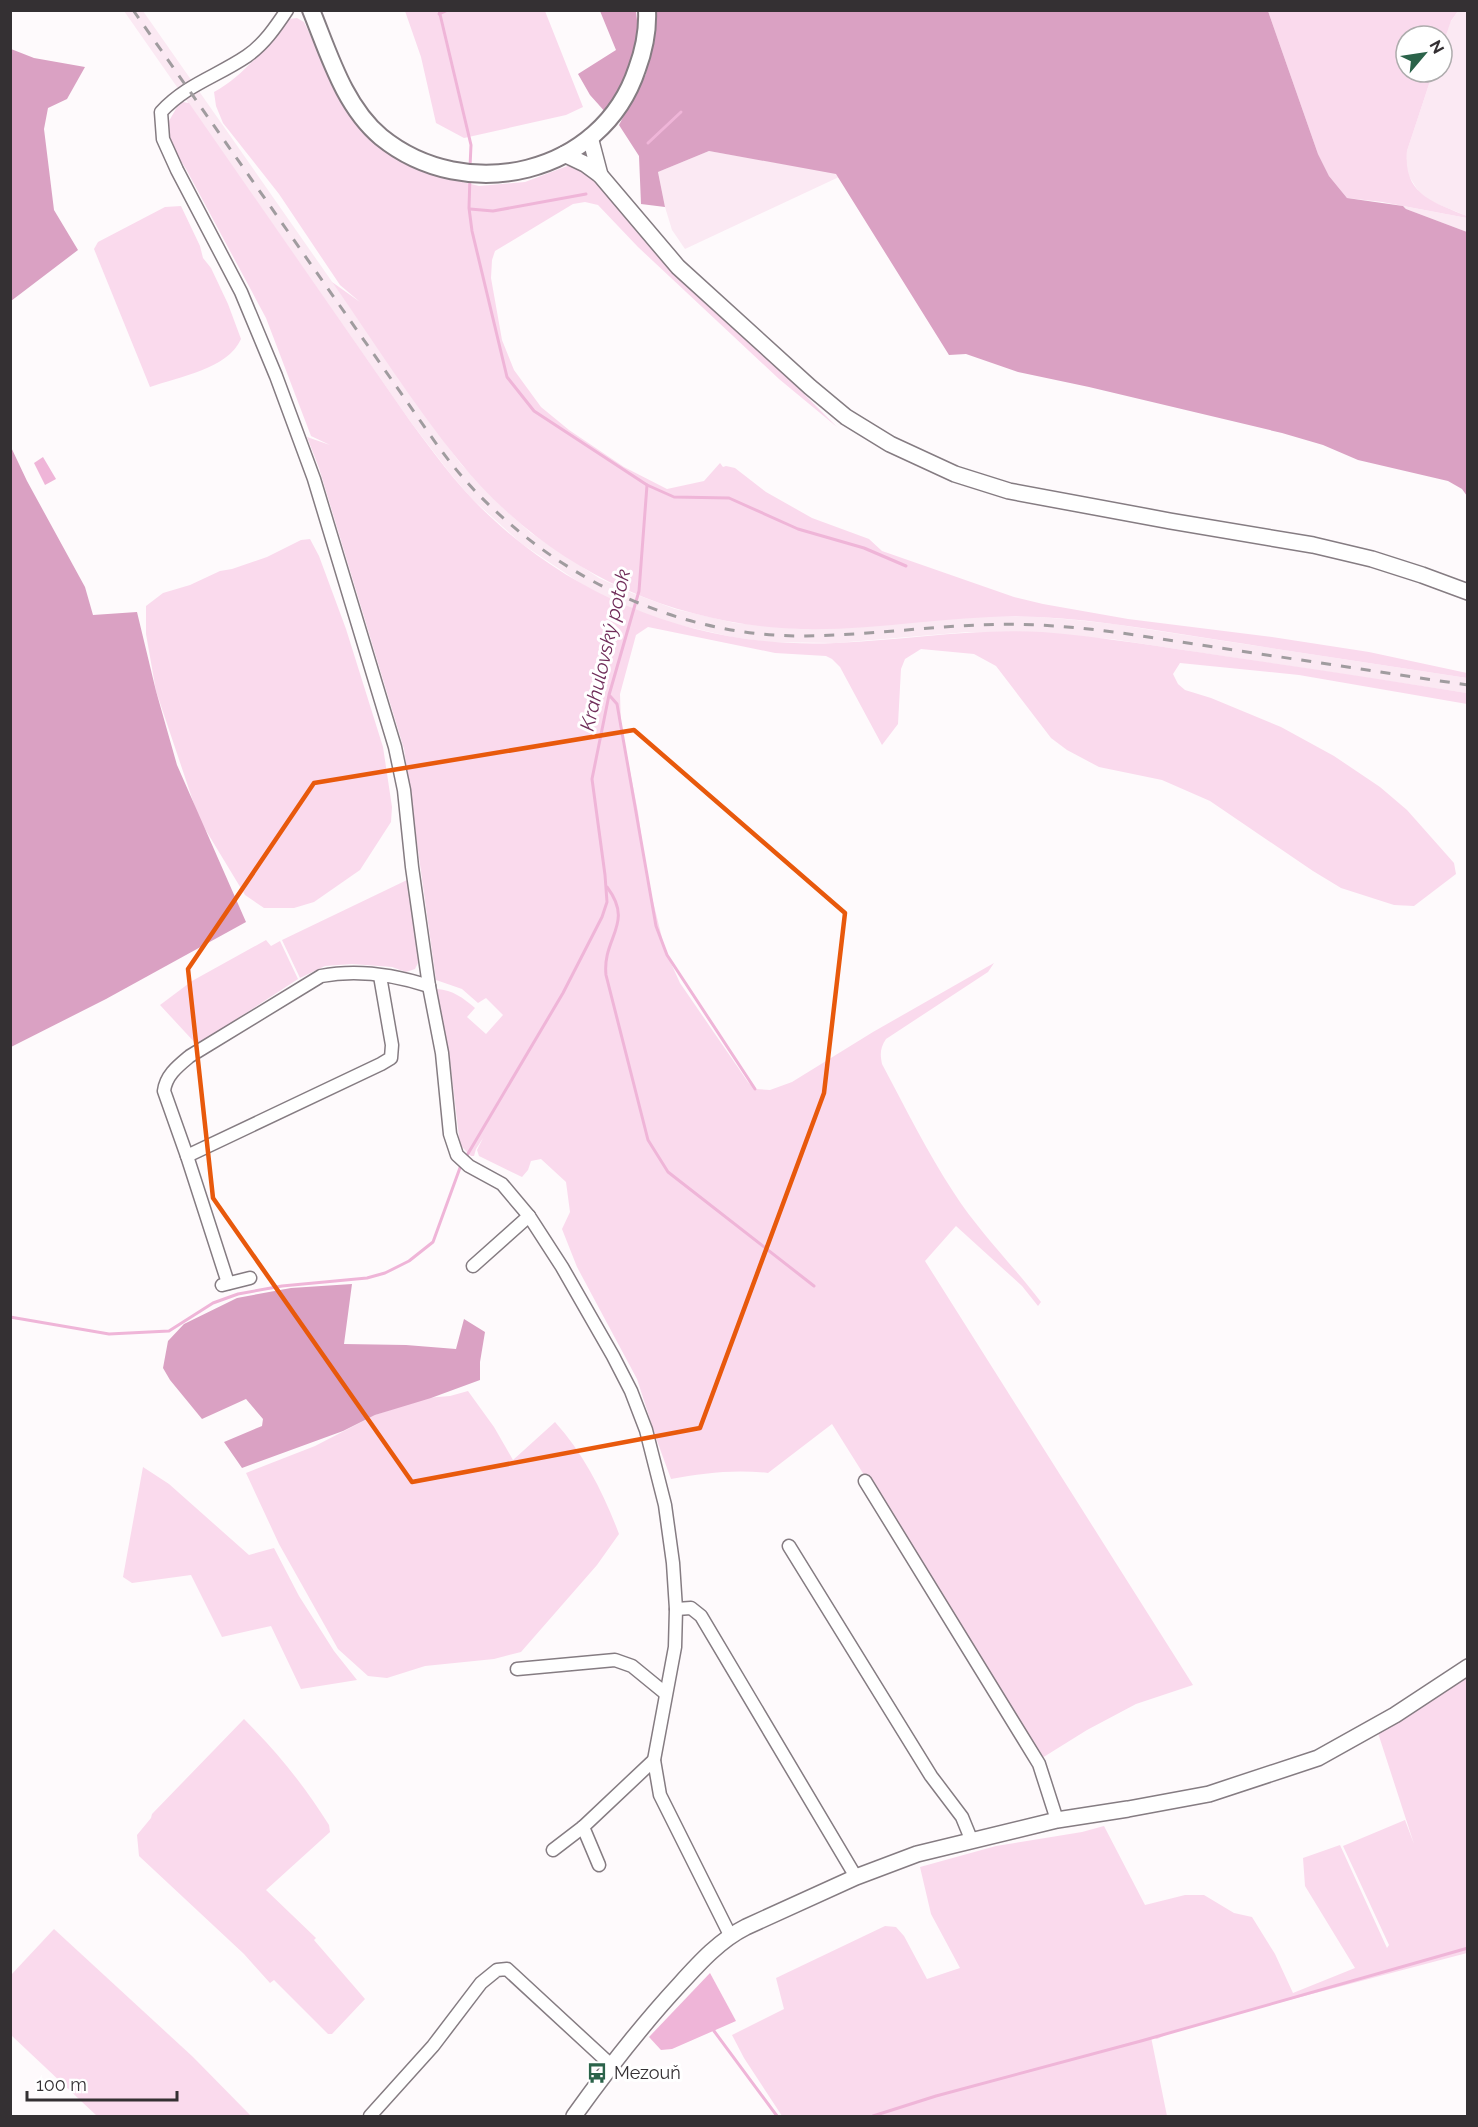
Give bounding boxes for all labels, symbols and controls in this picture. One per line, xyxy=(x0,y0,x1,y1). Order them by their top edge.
north arrow xyxy=(1394,24,1454,84)
text: N xyxy=(1425,37,1448,57)
water label: Krahulovský potok xyxy=(575,567,635,733)
bus stop icon: Mezouň xyxy=(585,2061,609,2085)
place label: Mezouň xyxy=(614,2062,681,2083)
scale bar xyxy=(27,2064,177,2102)
text: 100 m xyxy=(36,2074,87,2095)

